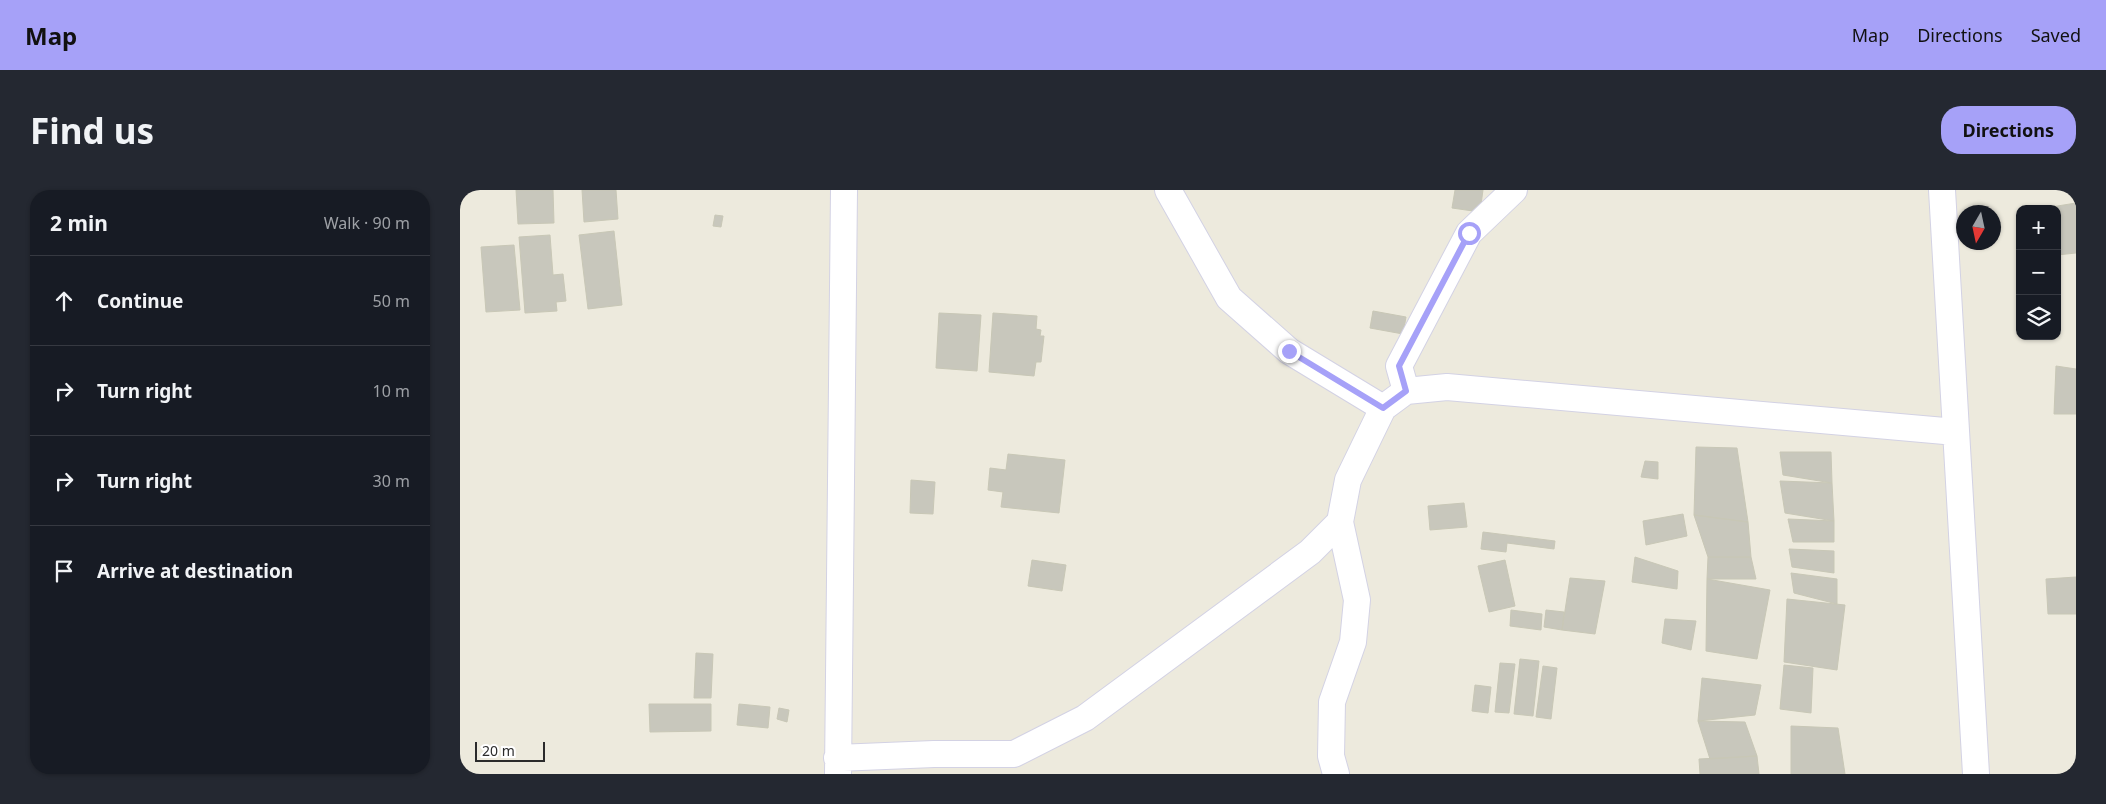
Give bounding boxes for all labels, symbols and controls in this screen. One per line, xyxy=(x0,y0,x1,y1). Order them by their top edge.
text: Map xyxy=(25,19,77,52)
text: Map xyxy=(1852,23,1889,47)
text: Directions xyxy=(1917,23,2003,47)
text: Saved xyxy=(2031,23,2081,47)
button: Directions xyxy=(1941,106,2076,154)
text: Find us xyxy=(30,107,154,154)
north arrow xyxy=(1956,205,2001,250)
map controls xyxy=(2016,205,2061,340)
button: + xyxy=(2016,205,2061,250)
text: 2 min xyxy=(50,209,108,237)
text: Walk · 90 m xyxy=(324,212,410,234)
route start xyxy=(1458,222,1481,245)
button: − xyxy=(2016,250,2061,295)
icon: ahead xyxy=(50,287,78,315)
text: Continue xyxy=(97,288,183,314)
text: 50 m xyxy=(373,290,410,312)
button: layers xyxy=(2016,295,2061,340)
route end xyxy=(1278,340,1301,363)
icon: right xyxy=(50,377,78,405)
text: Turn right xyxy=(97,378,192,404)
text: 10 m xyxy=(373,380,410,402)
icon: right xyxy=(50,467,78,495)
text: Turn right xyxy=(97,468,192,494)
text: 30 m xyxy=(373,470,410,492)
icon: arrive xyxy=(50,557,78,585)
text: Arrive at destination xyxy=(97,558,293,584)
scale bar xyxy=(475,739,545,762)
text: 20 m xyxy=(482,741,515,760)

